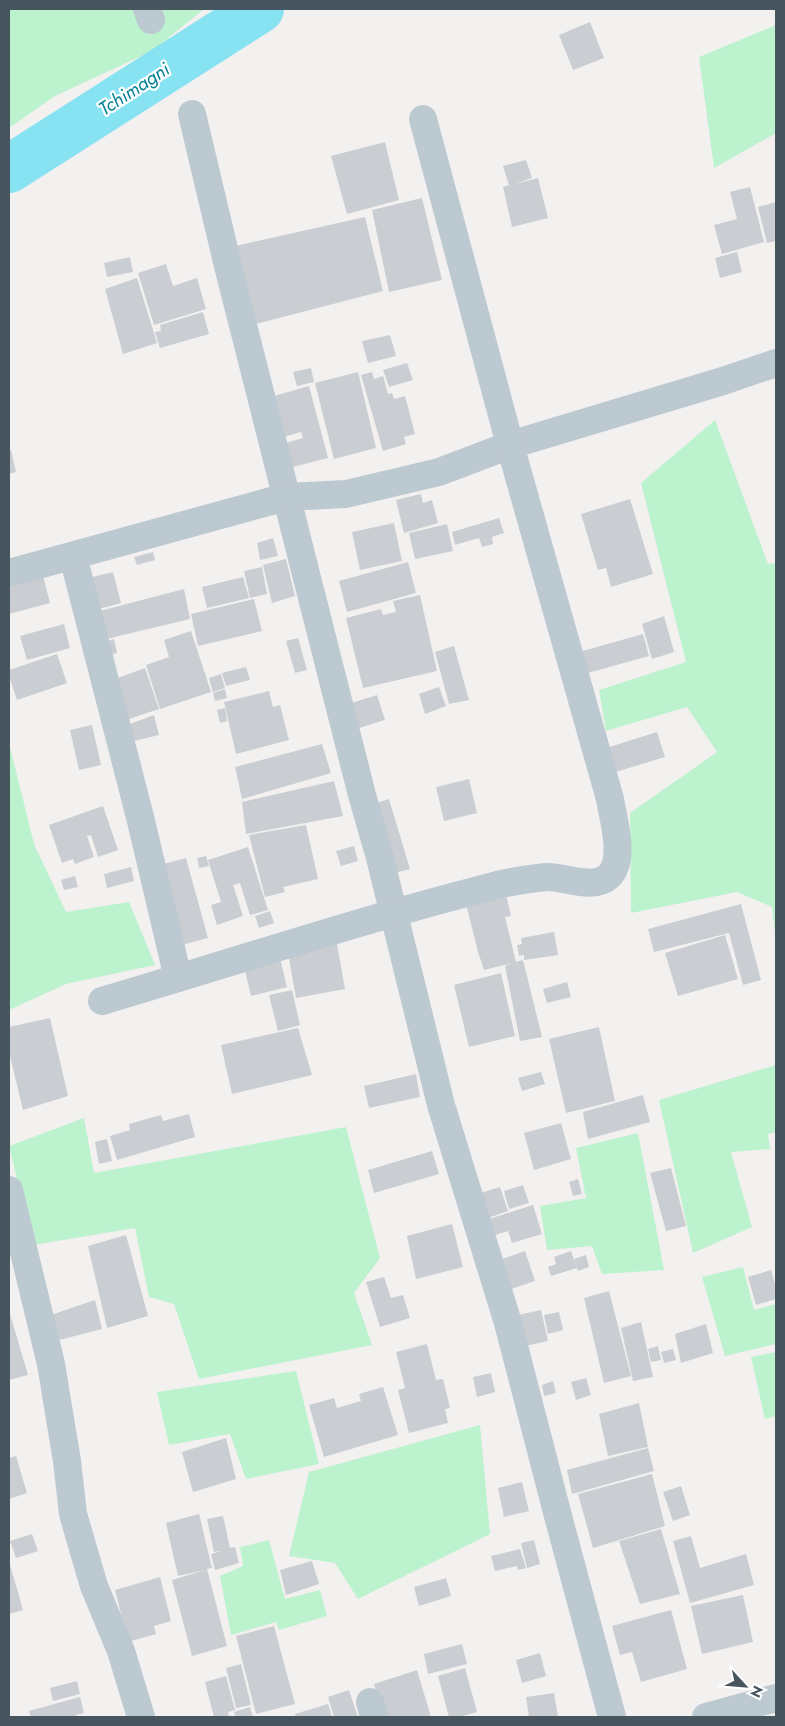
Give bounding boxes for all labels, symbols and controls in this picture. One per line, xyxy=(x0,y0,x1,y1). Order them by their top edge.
water label: Tchimagni xyxy=(93,55,176,122)
north arrow xyxy=(720,1661,770,1711)
text: N xyxy=(745,1682,768,1701)

